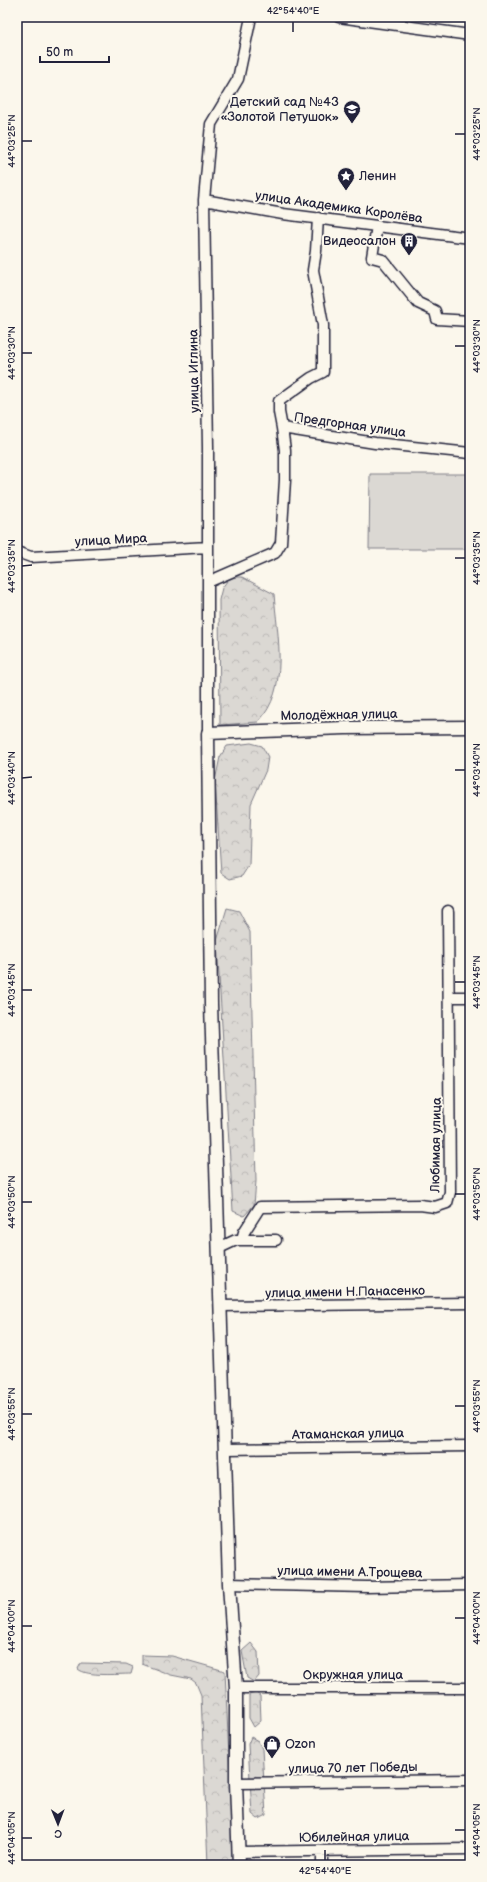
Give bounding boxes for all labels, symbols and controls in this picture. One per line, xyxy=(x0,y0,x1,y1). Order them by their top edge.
text: 42°54'40"E xyxy=(267,5,320,17)
scale bar xyxy=(40,38,109,64)
text: 50 m xyxy=(46,45,73,60)
place label: Детский сад №43 «Золотой Петушок» xyxy=(220,94,339,125)
school or university icon: Детский сад №43 «Золотой Петушок» xyxy=(342,99,362,124)
text: 44°03'25"N xyxy=(471,107,483,161)
text: 44°03'25"N xyxy=(6,114,18,168)
place icon: Ленин xyxy=(336,166,356,191)
place label: Ленин xyxy=(358,168,396,184)
street label: улица Академика Королёва xyxy=(254,187,424,227)
building icon: Видеосалон xyxy=(399,231,419,256)
place label: Видеосалон xyxy=(323,233,396,249)
text: 44°03'30"N xyxy=(471,319,483,373)
text: 44°03'30"N xyxy=(6,326,18,380)
street label: улица Иглина xyxy=(185,329,203,413)
street label: Предгорная улица xyxy=(293,409,407,441)
street label: улица Мира xyxy=(74,530,148,550)
text: 44°03'35"N xyxy=(471,531,483,585)
text: 44°03'35"N xyxy=(6,539,18,593)
street label: Молодёжная улица xyxy=(280,706,398,724)
text: 44°03'40"N xyxy=(471,743,483,797)
text: 44°03'40"N xyxy=(6,751,18,805)
text: 44°03'45"N xyxy=(471,955,483,1009)
text: 44°03'45"N xyxy=(6,963,18,1017)
street label: Любимая улица xyxy=(427,1097,445,1194)
text: 44°03'50"N xyxy=(471,1167,483,1221)
text: 44°03'50"N xyxy=(6,1175,18,1229)
street label: улица имени Н.Панасенко xyxy=(265,1283,425,1301)
text: 44°03'55"N xyxy=(471,1379,483,1433)
text: 44°03'55"N xyxy=(6,1387,18,1441)
street label: Атаманская улица xyxy=(291,1425,405,1443)
street label: улица имени А.Трощева xyxy=(277,1563,423,1581)
text: 44°04'00"N xyxy=(471,1591,483,1645)
text: 44°04'00"N xyxy=(6,1599,18,1653)
street label: Окружная улица xyxy=(303,1667,404,1683)
shop icon: Ozon xyxy=(262,1734,282,1759)
place label: Ozon xyxy=(285,1736,315,1752)
street label: улица 70 лет Победы xyxy=(288,1759,418,1777)
text: 44°04'05"N xyxy=(471,1803,483,1857)
north arrow xyxy=(38,1804,78,1844)
text: 44°04'05"N xyxy=(6,1811,18,1865)
text: С xyxy=(54,1827,62,1840)
street label: Юбилейная улица xyxy=(298,1828,410,1846)
text: 42°54'40"E xyxy=(299,1865,352,1877)

